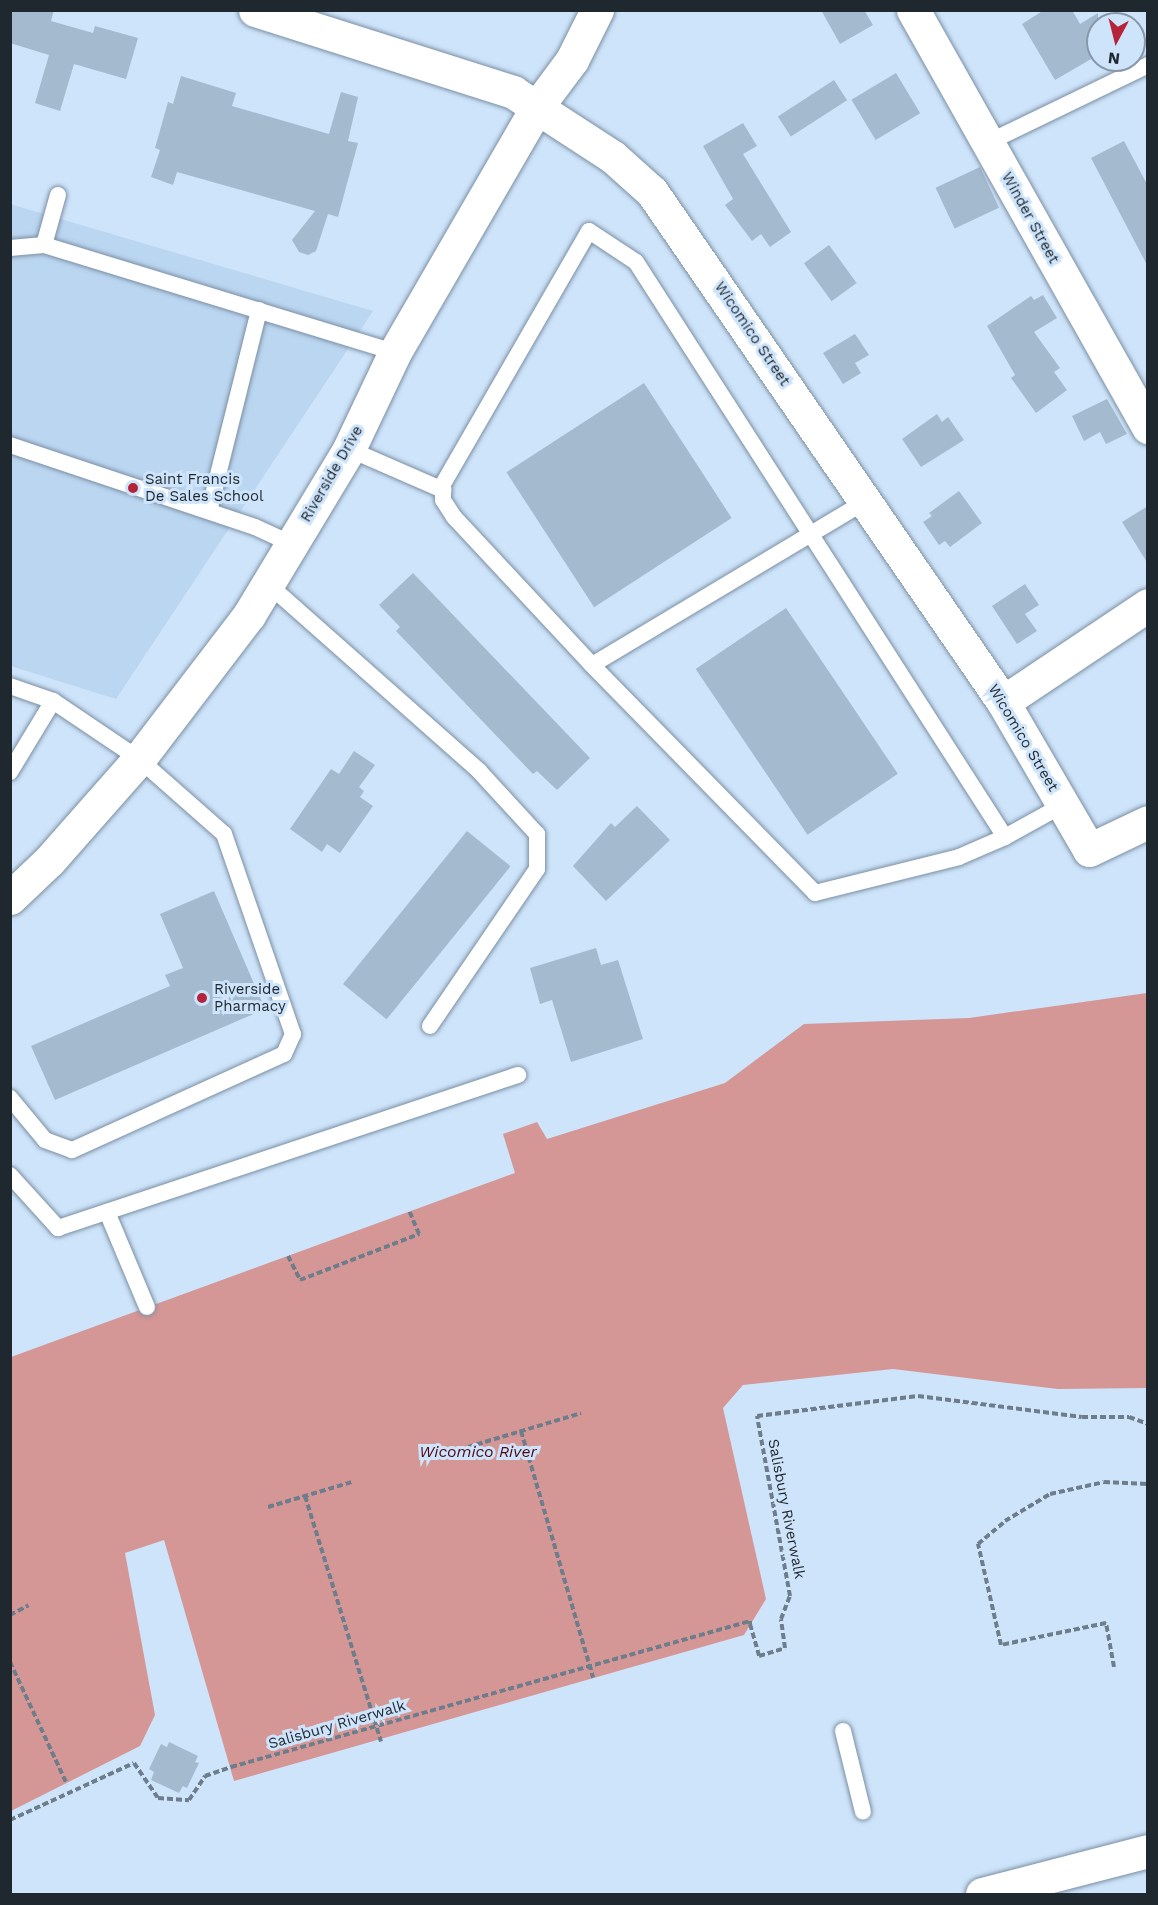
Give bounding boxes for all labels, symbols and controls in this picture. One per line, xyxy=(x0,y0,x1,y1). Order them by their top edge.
north arrow xyxy=(1086,12,1146,72)
text: N xyxy=(1107,48,1121,69)
street label: Winder Street xyxy=(997,169,1063,267)
street label: Wicomico Street xyxy=(710,278,794,390)
street label: Riverside Drive xyxy=(297,423,367,525)
place label: Saint Francis De Sales School xyxy=(145,470,264,505)
marker: Saint Francis De Sales School xyxy=(126,481,140,495)
street label: Wicomico Street xyxy=(984,681,1062,795)
place label: Riverside Pharmacy xyxy=(214,980,286,1015)
marker: Riverside Pharmacy xyxy=(195,991,209,1005)
street label: Salisbury Riverwalk xyxy=(764,1437,808,1581)
water label: Wicomico River xyxy=(419,1442,537,1462)
street label: Salisbury Riverwalk xyxy=(266,1697,408,1753)

